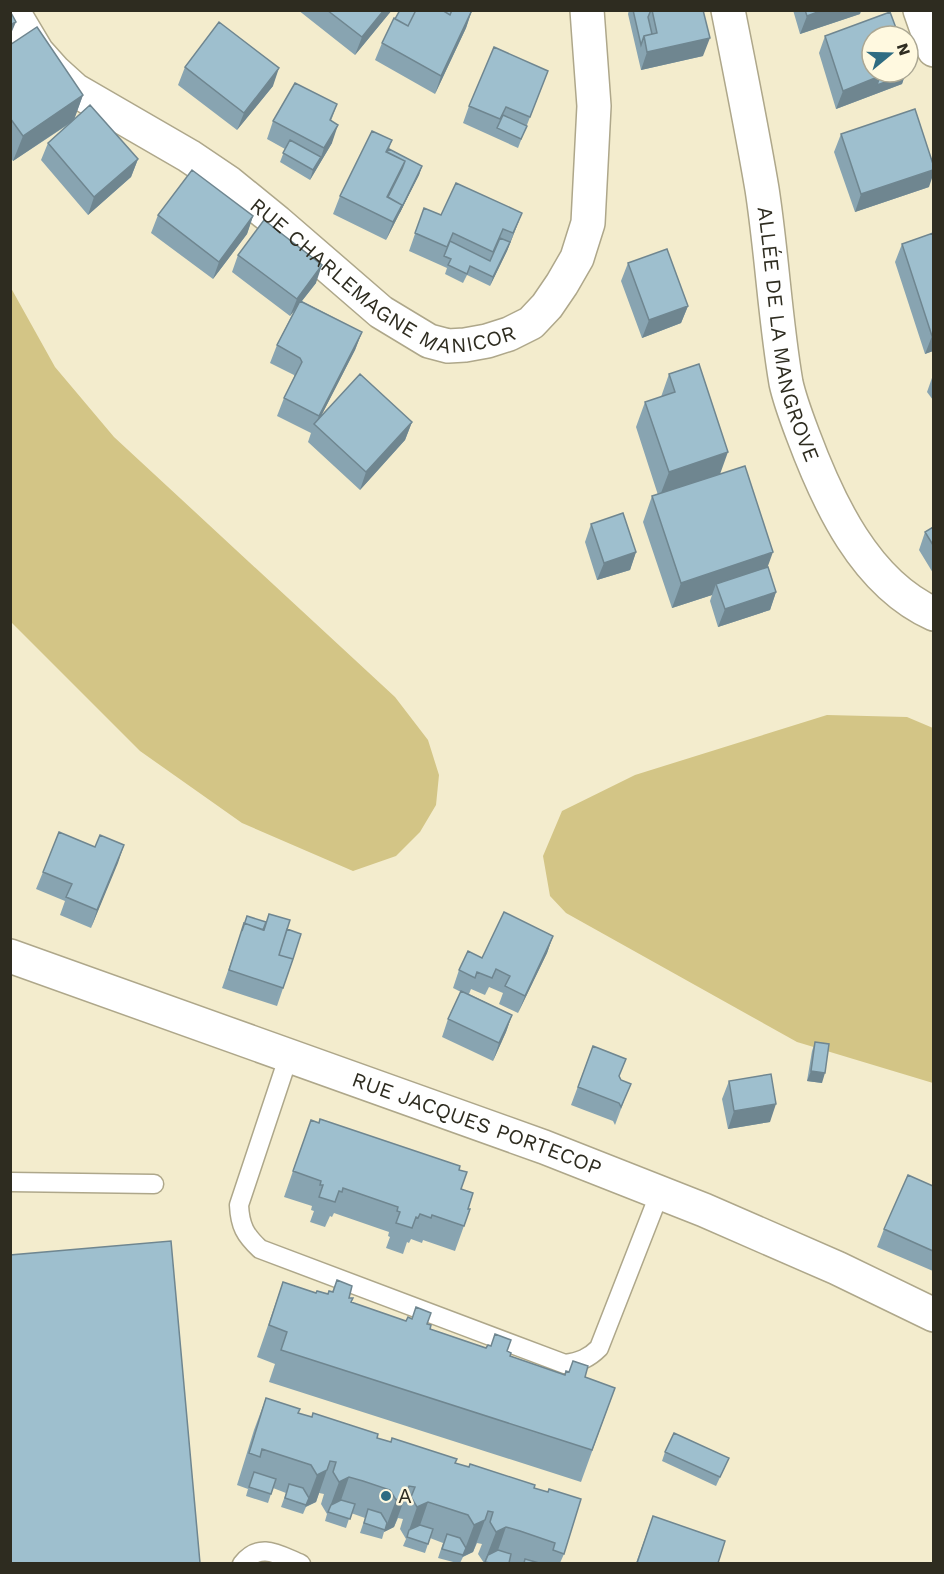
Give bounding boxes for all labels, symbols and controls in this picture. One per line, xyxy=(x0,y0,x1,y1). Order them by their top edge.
north arrow xyxy=(860,24,920,84)
text: N xyxy=(893,41,915,58)
street label: RUE CHARLEMAGNE MANICOR xyxy=(245,192,519,358)
street label: ALLÉE DE LA MANGROVE xyxy=(753,205,825,465)
street label: RUE JACQUES PORTECOP xyxy=(349,1066,605,1180)
place label: A xyxy=(398,1483,412,1508)
marker: A xyxy=(379,1489,393,1503)

